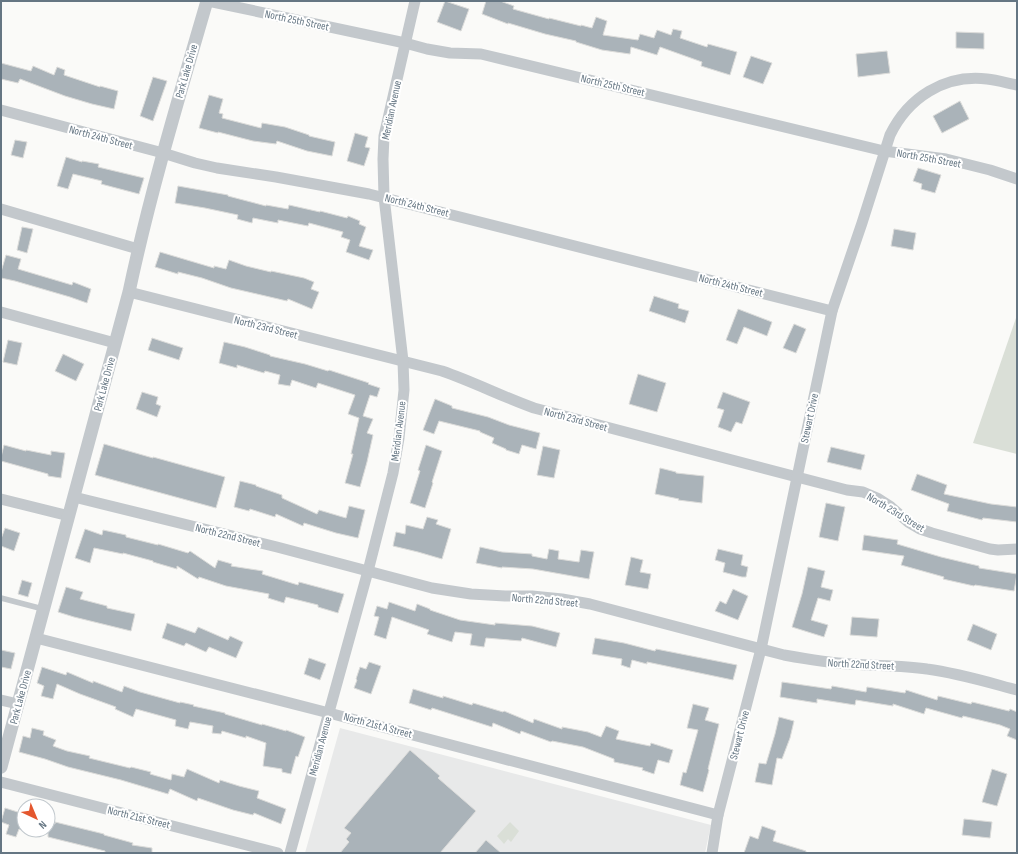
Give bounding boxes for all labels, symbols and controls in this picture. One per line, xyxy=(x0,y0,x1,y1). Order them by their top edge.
street label: North 25th Street xyxy=(264,7,331,34)
street label: Park Lake Drive xyxy=(173,43,200,100)
street label: North 25th Street xyxy=(580,72,647,99)
street label: Meridian Avenue xyxy=(379,79,404,141)
street label: North 24th Street xyxy=(68,123,135,152)
street label: North 25th Street xyxy=(896,146,963,171)
street label: North 24th Street xyxy=(384,191,451,220)
street label: North 24th Street xyxy=(698,271,765,300)
street label: North 23rd Street xyxy=(233,313,300,342)
street label: Park Lake Drive xyxy=(91,356,118,413)
street label: Stewart Drive xyxy=(798,392,821,444)
street label: Meridian Avenue xyxy=(388,400,409,462)
street label: North 23rd Street xyxy=(543,405,610,434)
street label: North 23rd Street xyxy=(865,490,927,535)
street label: North 22nd Street xyxy=(194,521,262,550)
street label: North 22nd Street xyxy=(511,591,579,610)
street label: North 22nd Street xyxy=(827,656,895,673)
street label: Park Lake Drive xyxy=(7,669,34,726)
street label: Stewart Drive xyxy=(727,709,752,761)
street label: North 21st A Street xyxy=(342,710,414,741)
street label: Meridian Avenue xyxy=(306,715,335,777)
north arrow xyxy=(16,798,56,838)
street label: North 21st Street xyxy=(106,803,172,832)
text: N xyxy=(36,818,49,832)

